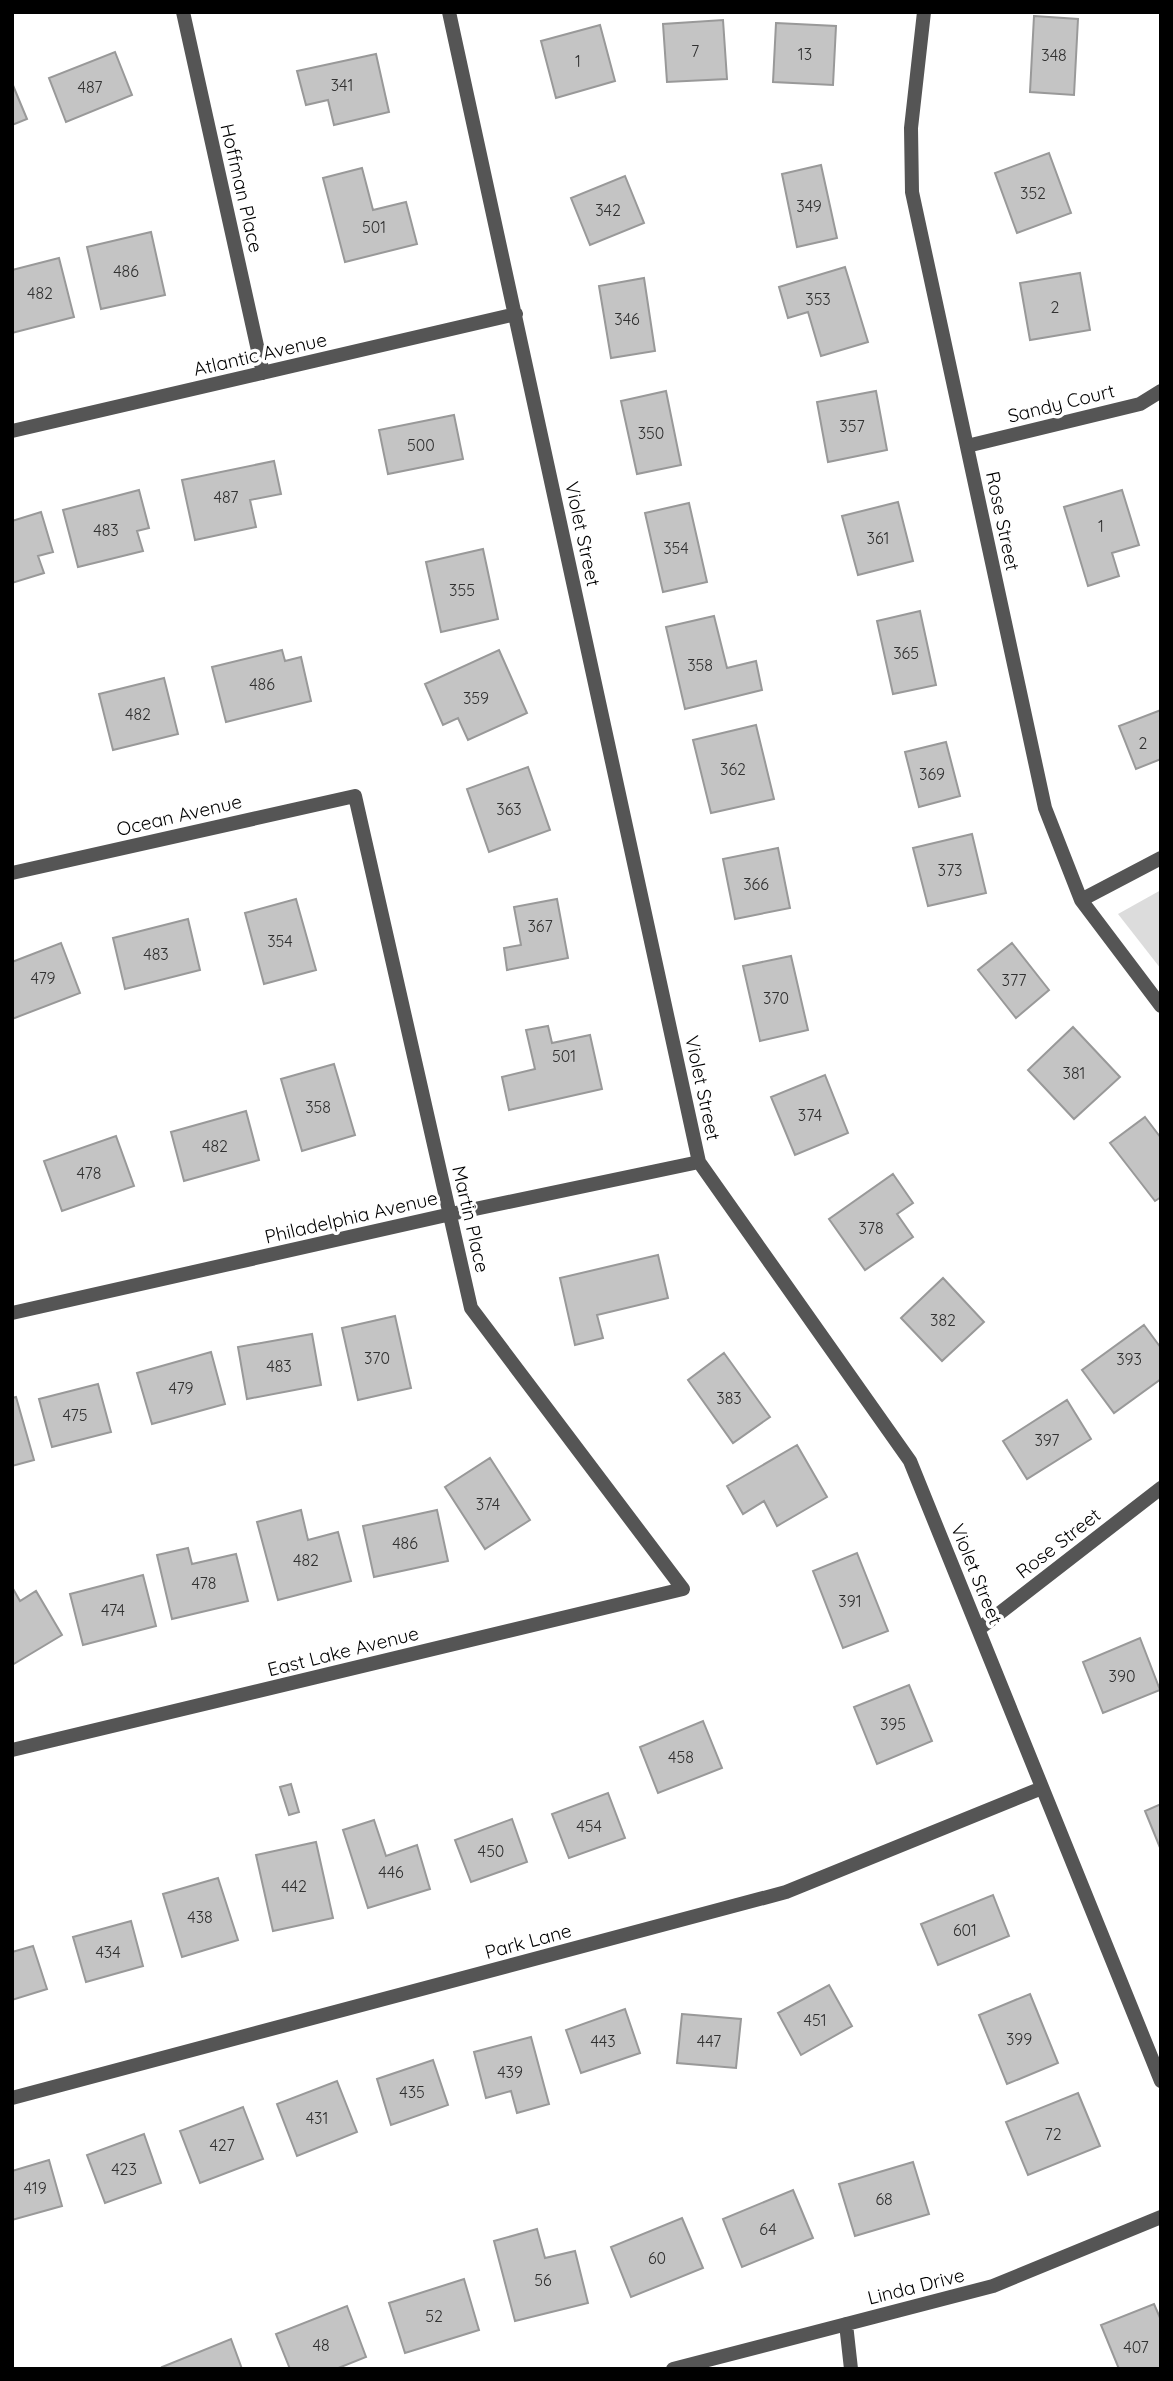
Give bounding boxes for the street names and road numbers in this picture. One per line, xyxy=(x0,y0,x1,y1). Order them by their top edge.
street label: Hoffman Place xyxy=(216,121,268,255)
street label: Atlantic Avenue xyxy=(191,327,329,381)
street label: Sandy Court xyxy=(1005,378,1117,428)
street label: Rose Street xyxy=(981,469,1025,573)
street label: Violet Street xyxy=(560,479,606,589)
street label: Ocean Avenue xyxy=(114,789,244,841)
street label: Violet Street xyxy=(680,1033,726,1143)
street label: Martin Place xyxy=(447,1163,495,1275)
street label: Philadelphia Avenue xyxy=(262,1185,440,1249)
street label: Rose Street xyxy=(1011,1502,1105,1584)
street label: Violet Street xyxy=(946,1520,1008,1628)
street label: East Lake Avenue xyxy=(265,1621,421,1681)
street label: Park Lane xyxy=(482,1918,574,1964)
street label: Linda Drive xyxy=(865,2262,967,2310)

